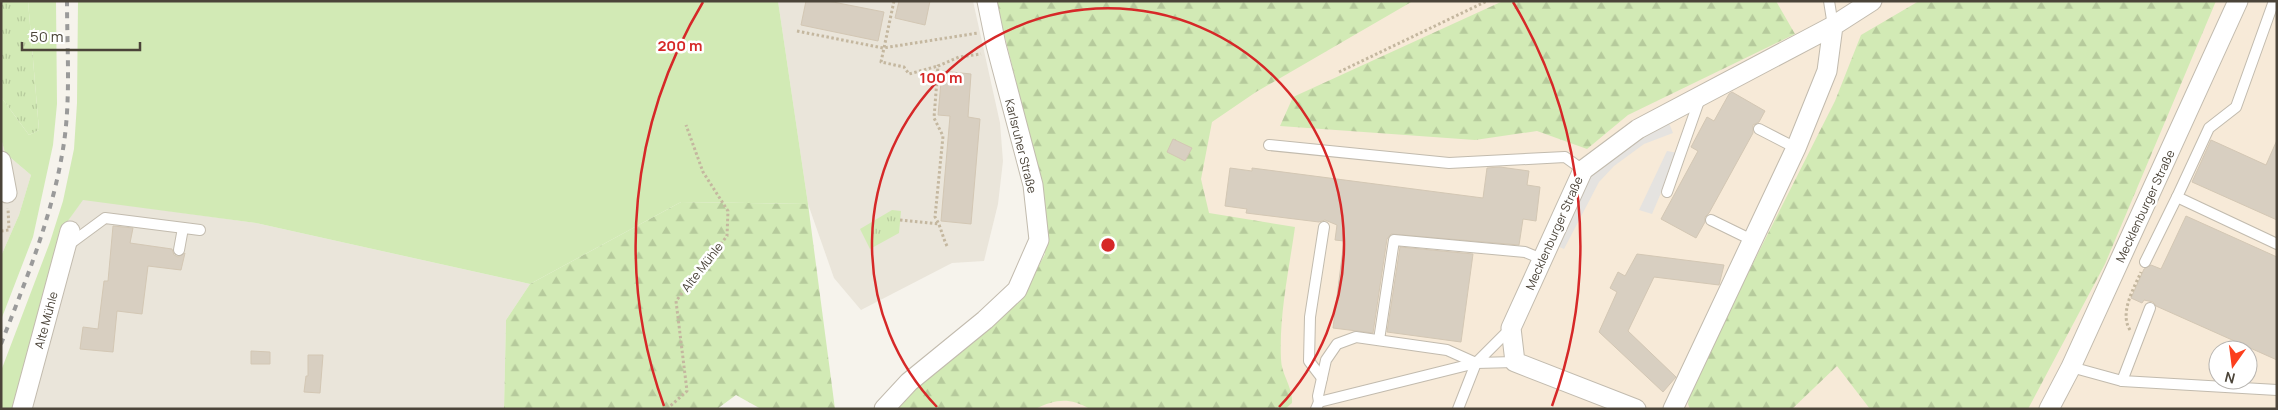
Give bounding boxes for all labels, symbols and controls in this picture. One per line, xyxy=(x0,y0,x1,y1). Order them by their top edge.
scale bar xyxy=(22,20,140,52)
text: 50 m xyxy=(30,26,64,47)
text: 200 m xyxy=(657,35,703,56)
text: 100 m xyxy=(920,67,962,88)
street label: Karlsruher Straße xyxy=(1001,97,1041,195)
street label: Mecklenburger Straße xyxy=(2111,147,2179,265)
street label: Mecklenburger Straße xyxy=(1521,173,1587,293)
centre of rings xyxy=(1099,236,1117,254)
street label: Alte Mühle xyxy=(677,239,727,295)
street label: Alte Mühle xyxy=(30,290,62,350)
north arrow xyxy=(2208,340,2258,390)
text: N xyxy=(2223,368,2237,389)

